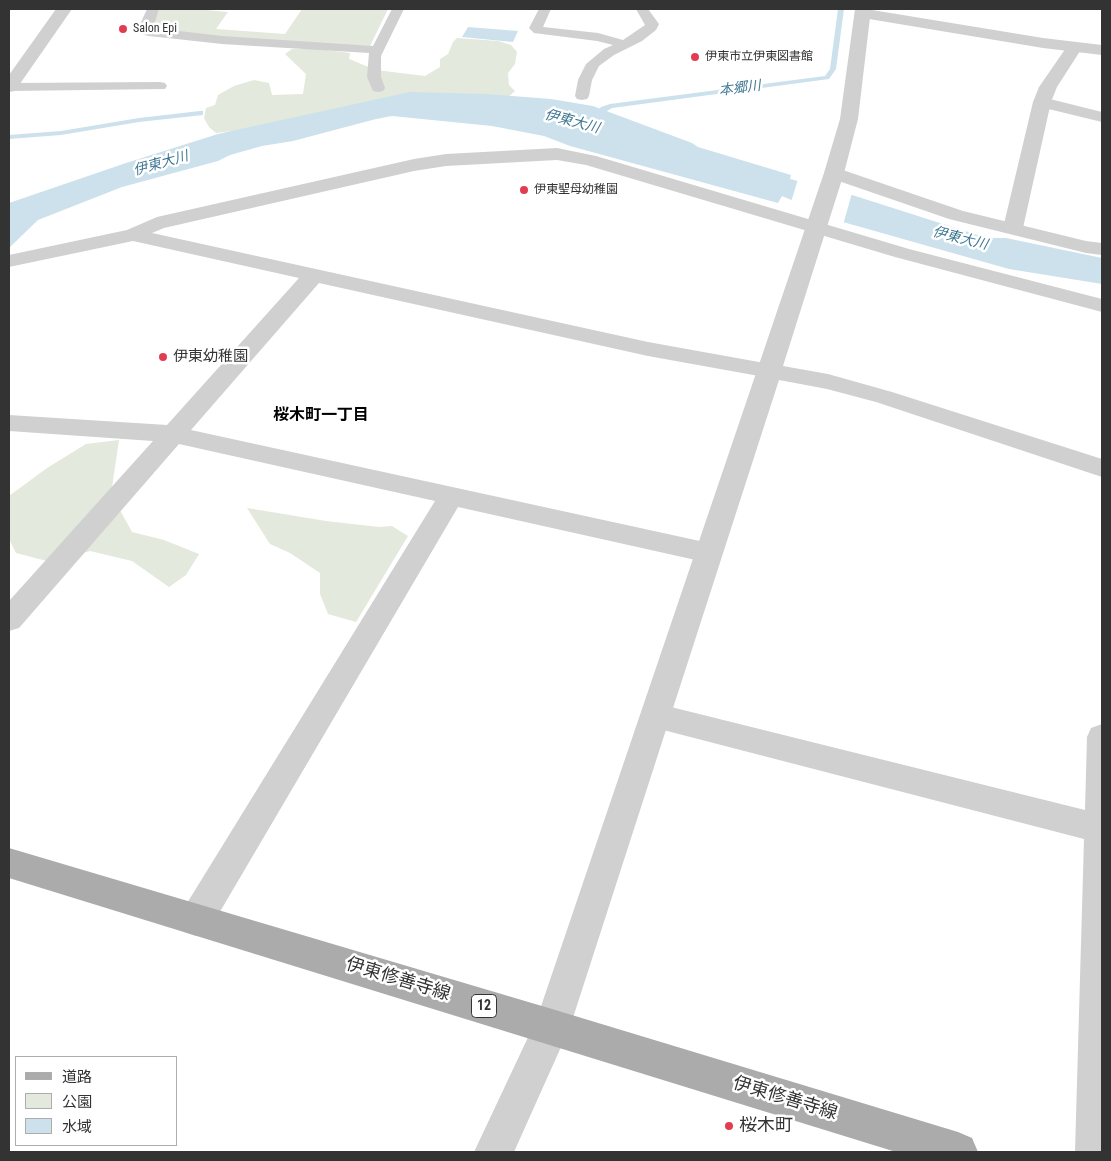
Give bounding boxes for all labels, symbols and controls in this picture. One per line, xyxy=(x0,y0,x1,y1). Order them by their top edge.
place label: Salon Epi xyxy=(133,22,177,36)
marker: Salon Epi xyxy=(117,23,129,35)
place label: 伊東市立伊東図書館 xyxy=(705,50,813,64)
marker: 伊東市立伊東図書館 xyxy=(689,51,701,63)
water label: 本郷川 xyxy=(718,78,762,100)
water label: 伊東大川 xyxy=(543,107,601,137)
water label: 伊東大川 xyxy=(132,148,190,180)
place label: 伊東聖母幼稚園 xyxy=(534,183,618,197)
marker: 伊東聖母幼稚園 xyxy=(518,184,530,196)
water label: 伊東大川 xyxy=(931,224,989,254)
place label: 伊東幼稚園 xyxy=(173,348,248,366)
marker: 伊東幼稚園 xyxy=(157,351,169,363)
district label: 桜木町一丁目 xyxy=(273,406,369,426)
street label: 伊東修善寺線 xyxy=(343,954,453,1006)
road number: 12 xyxy=(472,994,496,1018)
legend xyxy=(15,1056,178,1146)
text: 道路 xyxy=(62,1068,92,1086)
street label: 伊東修善寺線 xyxy=(730,1073,840,1125)
text: 公園 xyxy=(62,1093,92,1111)
place label: 桜木町 xyxy=(739,1115,793,1137)
text: 水域 xyxy=(62,1118,92,1136)
marker: 桜木町 xyxy=(723,1120,735,1132)

